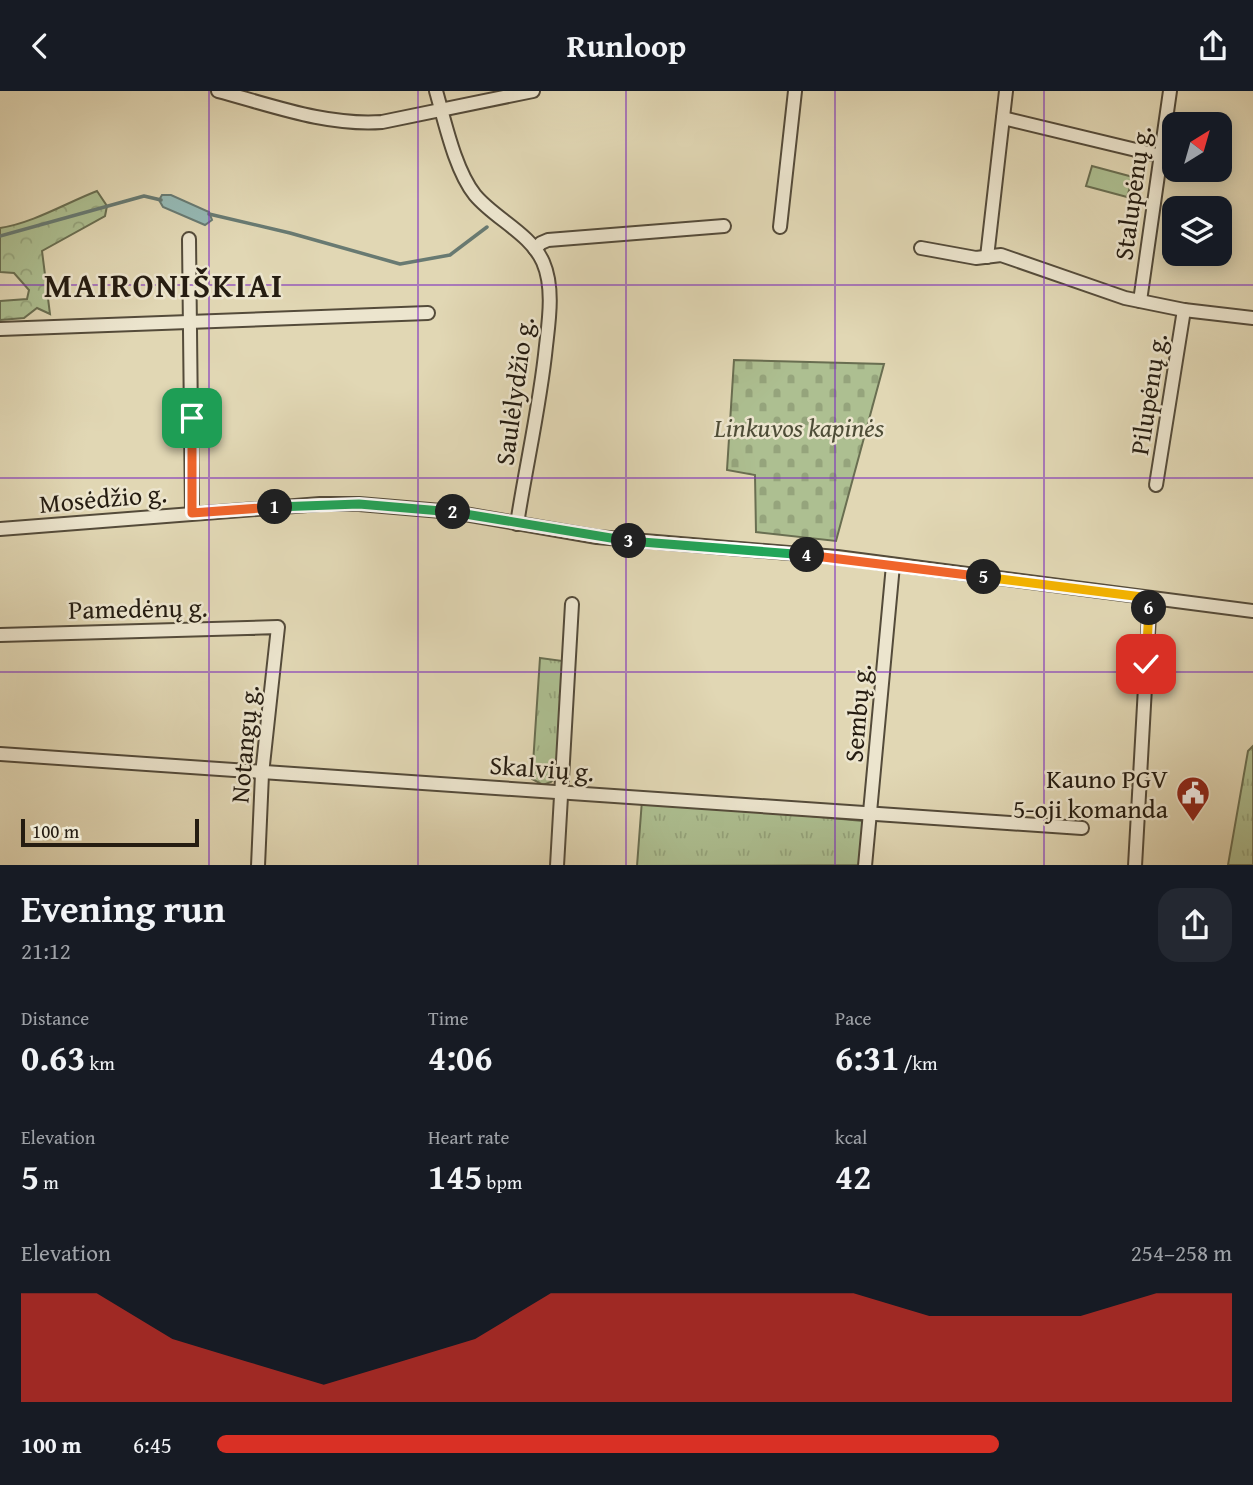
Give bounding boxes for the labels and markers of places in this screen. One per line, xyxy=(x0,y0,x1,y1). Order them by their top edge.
pin xyxy=(162,388,222,448)
pin: 1 xyxy=(258,489,292,525)
pin: 2 xyxy=(435,495,470,529)
pin: 3 xyxy=(612,524,646,559)
pin: 4 xyxy=(790,538,824,573)
pin: 5 xyxy=(967,559,1002,595)
pin: 6 xyxy=(1132,591,1166,625)
pin xyxy=(1116,634,1176,694)
place label: Kauno PGV 5-oji komanda xyxy=(1013,759,1169,828)
public building icon: Kauno PGV 5-oji komanda xyxy=(1174,774,1212,823)

